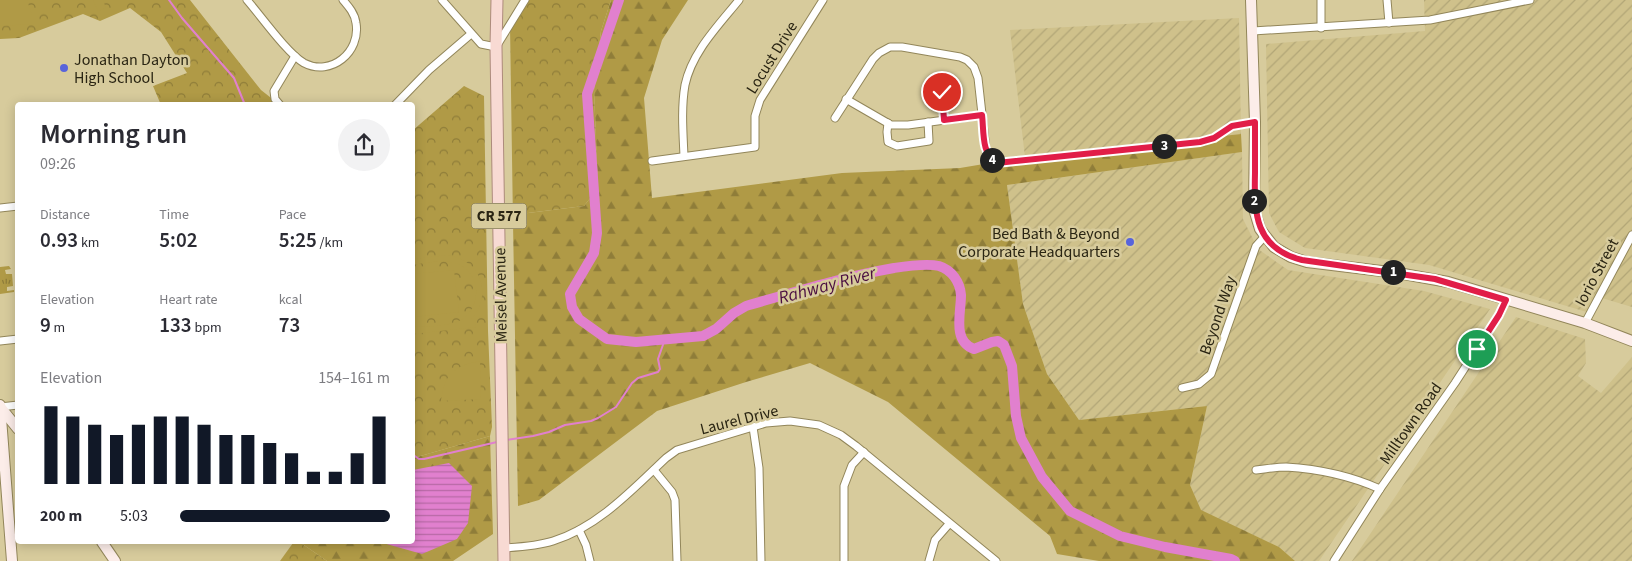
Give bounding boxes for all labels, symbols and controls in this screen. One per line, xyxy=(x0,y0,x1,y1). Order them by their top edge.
street label: Locust Drive xyxy=(741,17,803,98)
place label: Jonathan Dayton High School xyxy=(74,49,189,89)
marker: Jonathan Dayton High School xyxy=(58,62,70,74)
pin xyxy=(921,71,963,113)
icon: check xyxy=(928,78,956,106)
text: Morning run xyxy=(40,114,187,154)
button: share xyxy=(338,119,390,171)
pin: 3 xyxy=(1152,134,1176,158)
text: 3 xyxy=(1161,136,1168,156)
pin: 4 xyxy=(980,148,1004,172)
text: 4 xyxy=(989,150,996,170)
text: 09:26 xyxy=(40,153,76,175)
pin: 2 xyxy=(1242,188,1266,214)
text: 2 xyxy=(1251,191,1258,211)
road number: CR 577 xyxy=(472,204,526,228)
text: Distance xyxy=(40,205,90,225)
text: Time xyxy=(159,205,189,225)
text: Pace xyxy=(279,205,306,225)
place label: Bed Bath & Beyond Corporate Headquarters xyxy=(958,223,1120,263)
text: 0.93 xyxy=(40,225,78,255)
text: 5:02 xyxy=(159,225,197,255)
text: 5:25 xyxy=(279,225,317,255)
text: km xyxy=(78,233,99,253)
text: /km xyxy=(317,233,343,253)
street label: Iorio Street xyxy=(1570,234,1624,310)
marker: Bed Bath & Beyond Corporate Headquarters xyxy=(1124,236,1136,248)
street label: Meisel Avenue xyxy=(489,247,513,343)
water label: Rahway River xyxy=(776,260,879,310)
pin: 1 xyxy=(1380,260,1406,284)
text: 1 xyxy=(1390,262,1397,282)
street label: Beyond Way xyxy=(1194,272,1242,358)
text: Elevation xyxy=(40,290,95,310)
text: Heart rate xyxy=(159,290,218,310)
text: kcal xyxy=(279,290,302,310)
text: 9 xyxy=(40,310,51,340)
text: 133 xyxy=(159,310,192,340)
text: 73 xyxy=(279,310,300,340)
text: m xyxy=(51,318,65,338)
text: bpm xyxy=(192,318,222,338)
pin xyxy=(1456,328,1498,370)
icon: arrive xyxy=(1463,335,1491,363)
text: Elevation xyxy=(40,367,102,389)
text: 154–161 m xyxy=(318,367,390,389)
street label: Milltown Road xyxy=(1374,378,1447,469)
street label: Laurel Drive xyxy=(698,400,781,440)
text: 200 m xyxy=(40,505,82,527)
text: 5:03 xyxy=(120,505,148,527)

